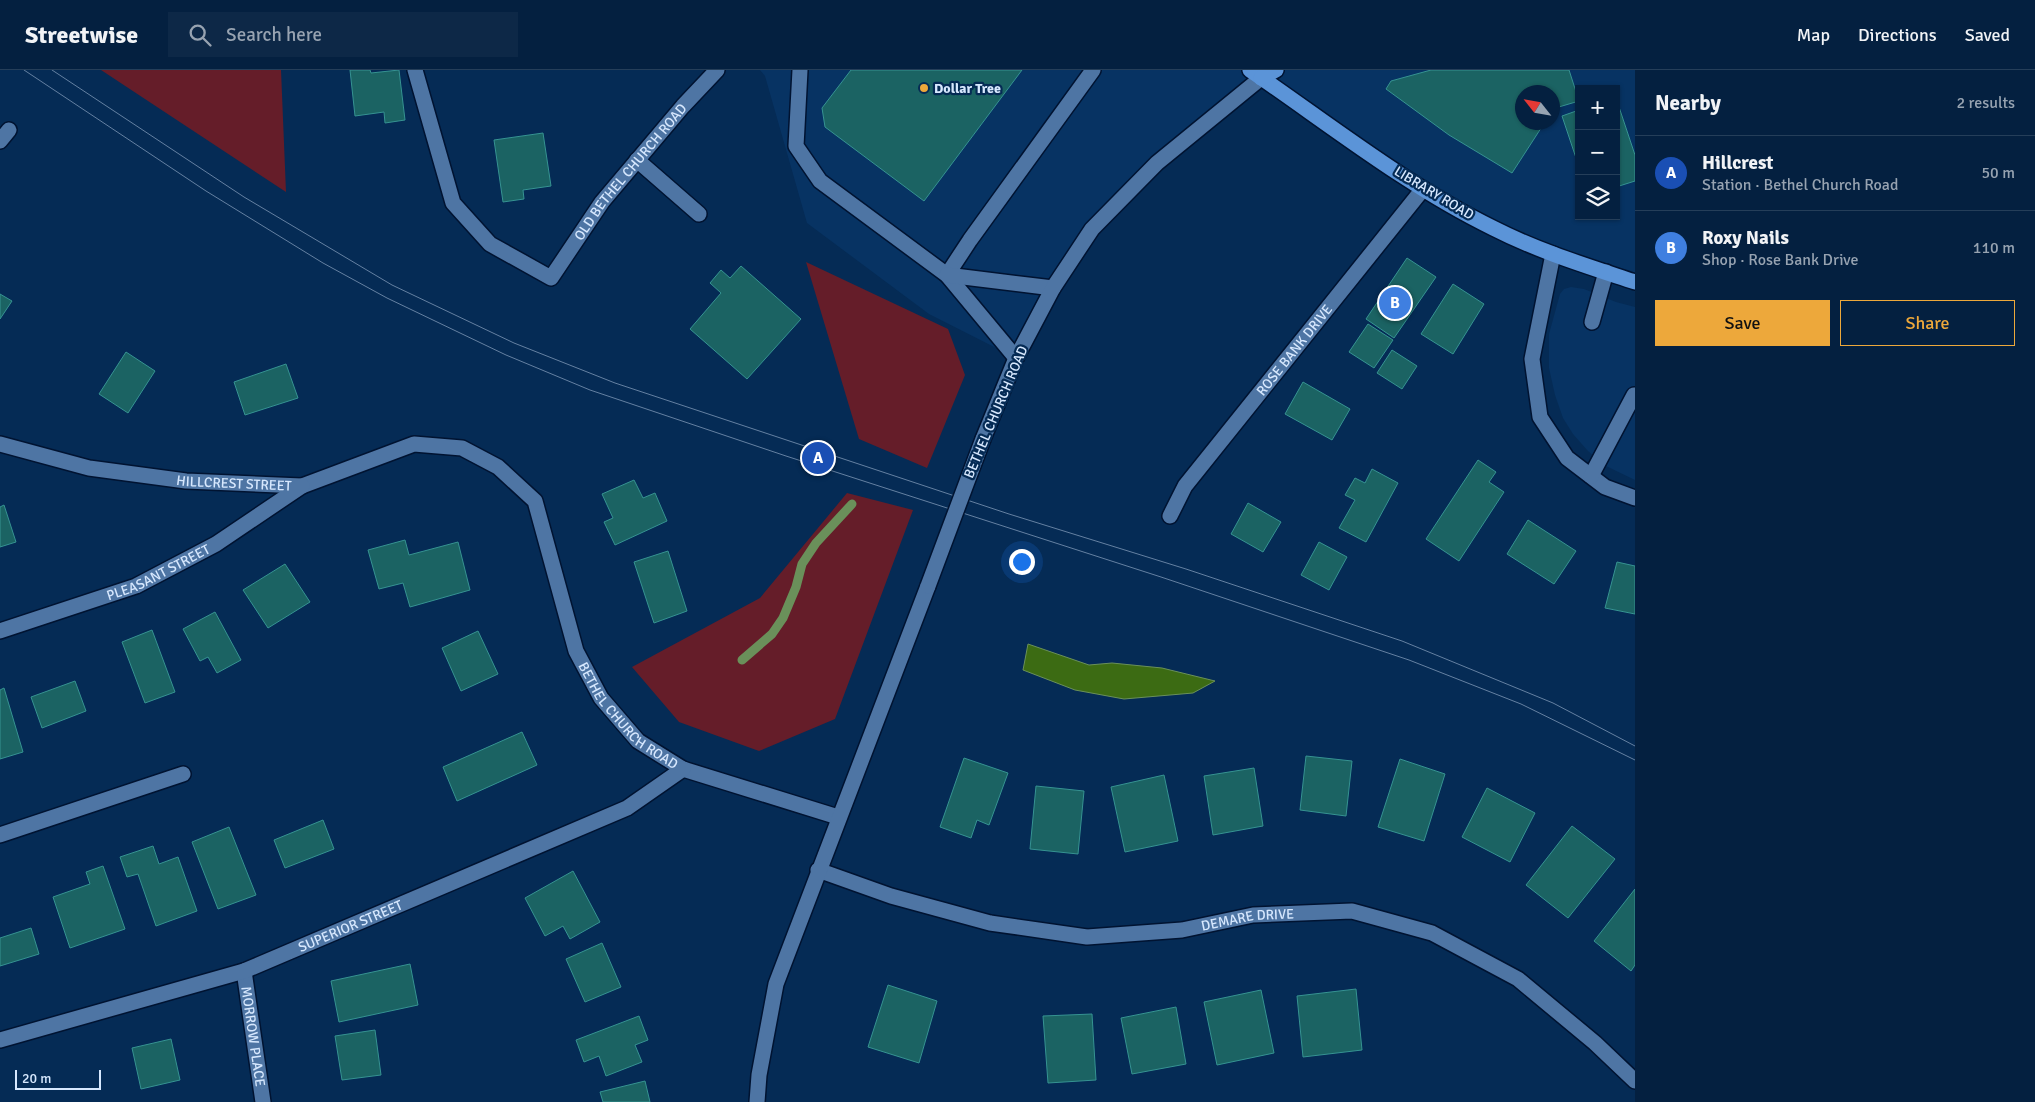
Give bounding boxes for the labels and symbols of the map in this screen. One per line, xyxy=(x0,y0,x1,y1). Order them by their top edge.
place label: Dollar Tree xyxy=(934,80,1001,97)
marker: Dollar Tree xyxy=(918,82,930,94)
north arrow xyxy=(1515,85,1560,130)
street label: OLD BETHEL CHURCH ROAD xyxy=(570,100,690,244)
street label: LIBRARY ROAD xyxy=(1391,163,1477,223)
pin: B xyxy=(1379,284,1411,322)
street label: ROSE BANK DRIVE xyxy=(1252,301,1336,399)
street label: BETHEL CHURCH ROAD xyxy=(960,343,1032,481)
pin: A xyxy=(802,439,834,477)
street label: HILLCREST STREET xyxy=(175,471,292,494)
street label: PLEASANT STREET xyxy=(104,540,213,604)
your location xyxy=(1009,549,1035,575)
street label: BETHEL CHURCH ROAD xyxy=(575,659,681,772)
street label: SUPERIOR STREET xyxy=(295,896,405,956)
street label: DEMARE DRIVE xyxy=(1199,905,1294,934)
street label: MORROW PLACE xyxy=(238,985,269,1088)
scale bar xyxy=(15,1067,101,1090)

